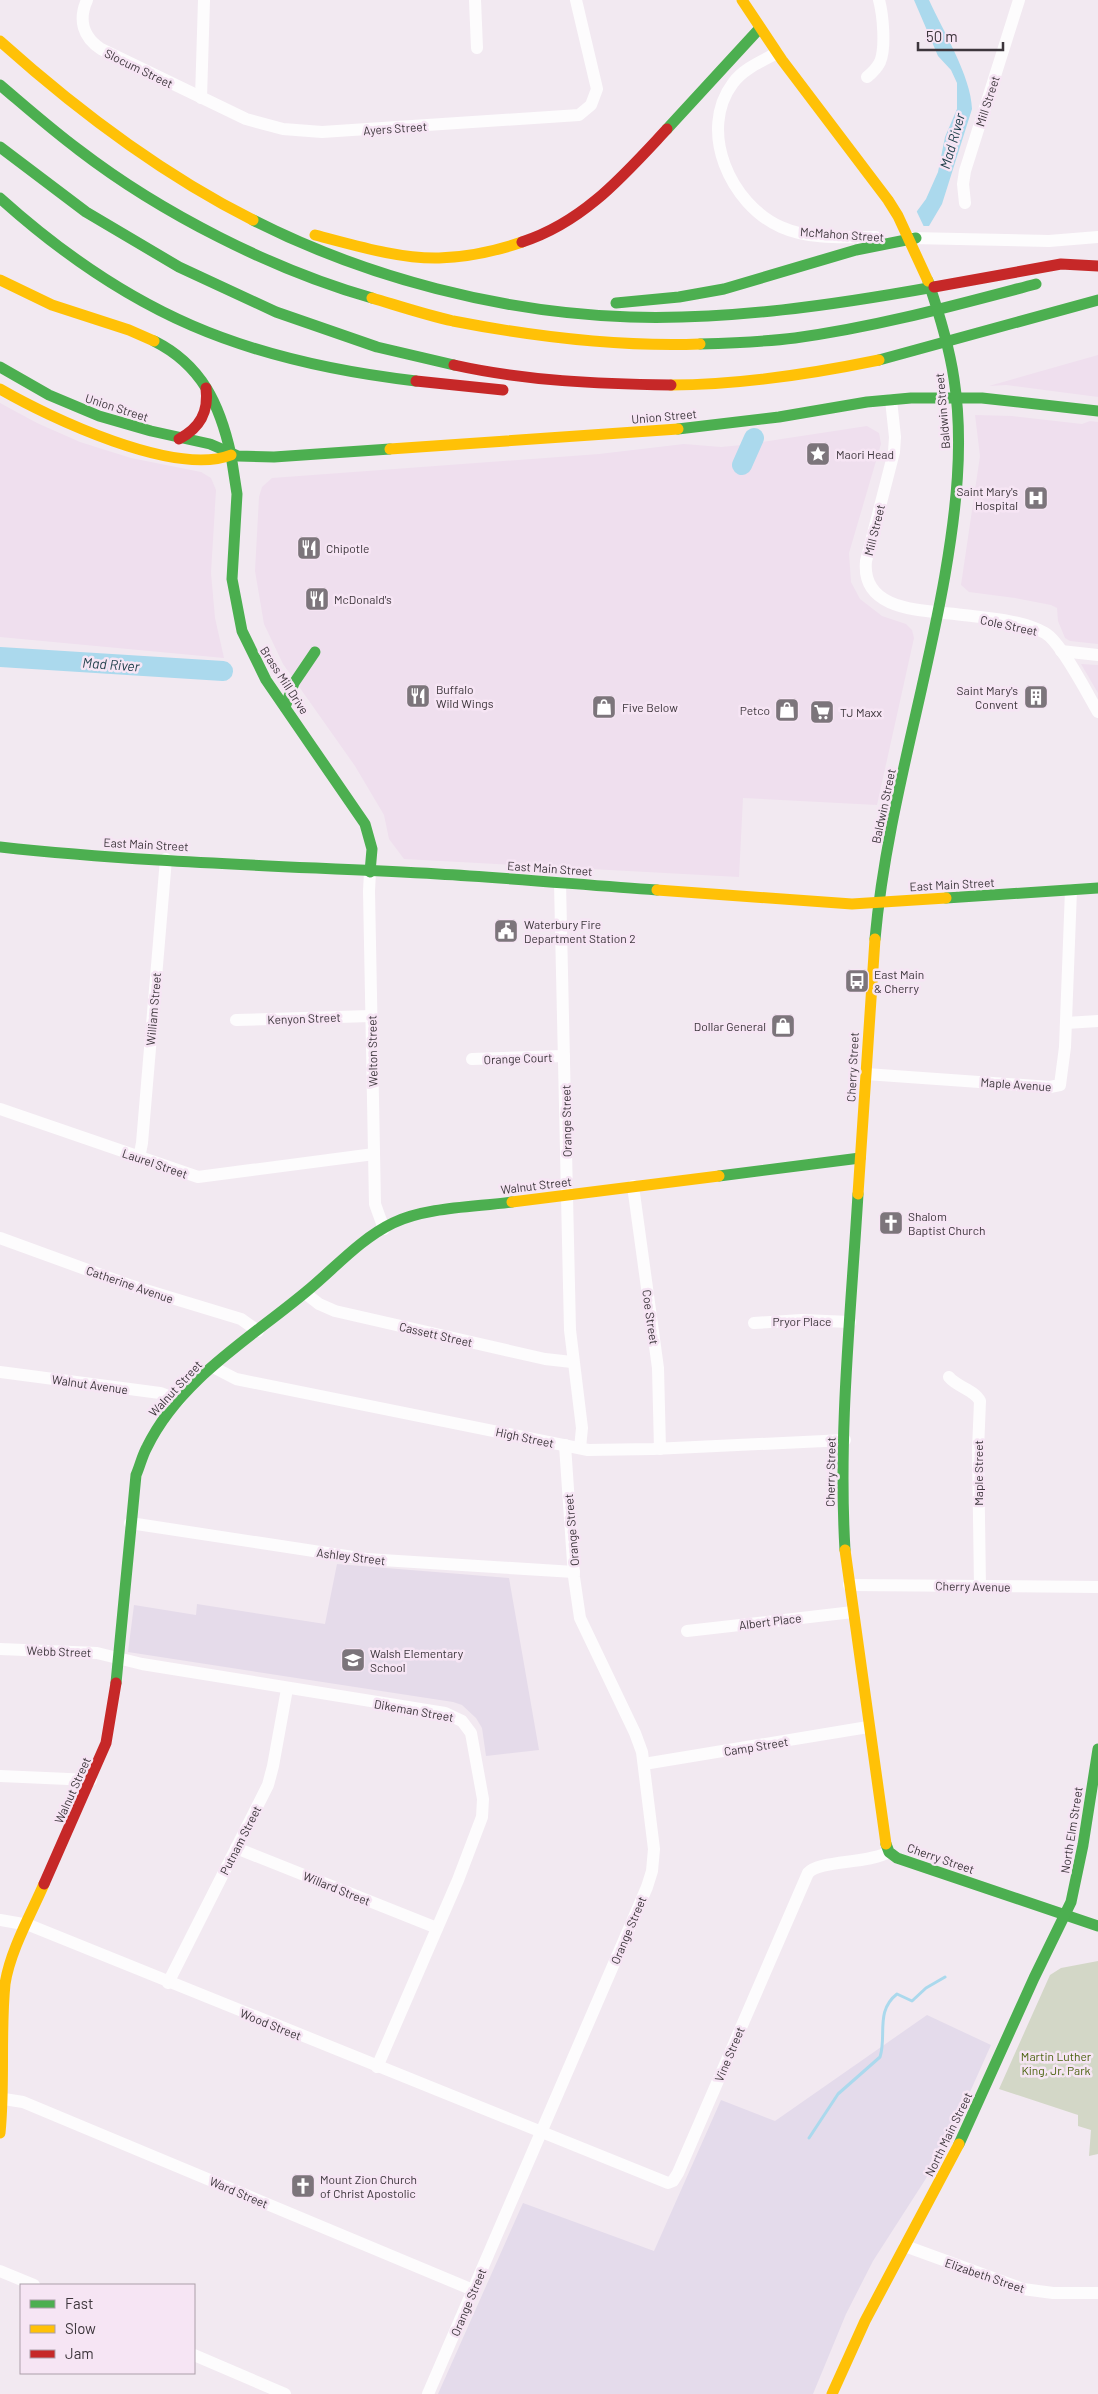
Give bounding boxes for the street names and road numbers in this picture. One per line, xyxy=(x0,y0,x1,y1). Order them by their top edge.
street label: Slocum Street xyxy=(103,45,175,91)
street label: Mill Street xyxy=(972,74,1002,128)
street label: Ayers Street xyxy=(363,119,427,137)
street label: McMahon Street xyxy=(800,224,884,244)
street label: Baldwin Street xyxy=(932,372,952,450)
street label: Union Street xyxy=(84,390,150,424)
street label: Union Street xyxy=(631,406,697,426)
street label: Mill Street xyxy=(861,503,887,557)
street label: Cole Street xyxy=(979,612,1039,638)
street label: Brass Mill Drive xyxy=(258,643,312,717)
street label: Baldwin Street xyxy=(868,767,898,845)
street label: East Main Street xyxy=(103,835,189,853)
street label: East Main Street xyxy=(507,858,593,878)
street label: East Main Street xyxy=(909,875,995,893)
street label: William Street xyxy=(143,972,163,1046)
street label: Kenyon Street xyxy=(267,1010,341,1026)
street label: Welton Street xyxy=(364,1015,380,1087)
street label: Cherry Street xyxy=(843,1032,861,1102)
street label: Orange Court xyxy=(483,1050,553,1066)
street label: Maple Avenue xyxy=(980,1075,1052,1093)
street label: Orange Street xyxy=(558,1085,574,1157)
street label: Laurel Street xyxy=(121,1145,189,1181)
street label: Walnut Street xyxy=(500,1174,572,1196)
street label: Catherine Avenue xyxy=(85,1263,175,1305)
street label: Coe Street xyxy=(640,1289,662,1345)
street label: Pryor Place xyxy=(772,1314,832,1328)
street label: Cassett Street xyxy=(398,1319,474,1349)
street label: Walnut Street xyxy=(146,1357,204,1419)
street label: Walnut Avenue xyxy=(51,1372,129,1396)
street label: High Street xyxy=(495,1424,555,1450)
street label: Cherry Street xyxy=(822,1437,838,1507)
street label: Maple Street xyxy=(971,1440,985,1506)
street label: Orange Street xyxy=(561,1493,581,1567)
street label: Ashley Street xyxy=(316,1545,386,1567)
street label: Cherry Avenue xyxy=(935,1578,1011,1594)
street label: Albert Place xyxy=(738,1610,802,1632)
street label: Webb Street xyxy=(26,1643,92,1659)
street label: Dikeman Street xyxy=(373,1696,455,1724)
street label: Camp Street xyxy=(723,1734,789,1758)
street label: Walnut Street xyxy=(51,1755,93,1825)
street label: North Elm Street xyxy=(1057,1786,1085,1874)
street label: Putnam Street xyxy=(217,1803,263,1877)
street label: Cherry Street xyxy=(906,1840,976,1876)
street label: Willard Street xyxy=(301,1868,373,1908)
street label: Orange Street xyxy=(607,1894,649,1966)
street label: Wood Street xyxy=(238,2005,304,2043)
street label: Vine Street xyxy=(711,2025,747,2083)
street label: North Main Street xyxy=(922,2090,974,2178)
street label: Ward Street xyxy=(208,2173,270,2211)
street label: Elizabeth Street xyxy=(943,2255,1027,2295)
street label: Orange Street xyxy=(447,2266,489,2338)

